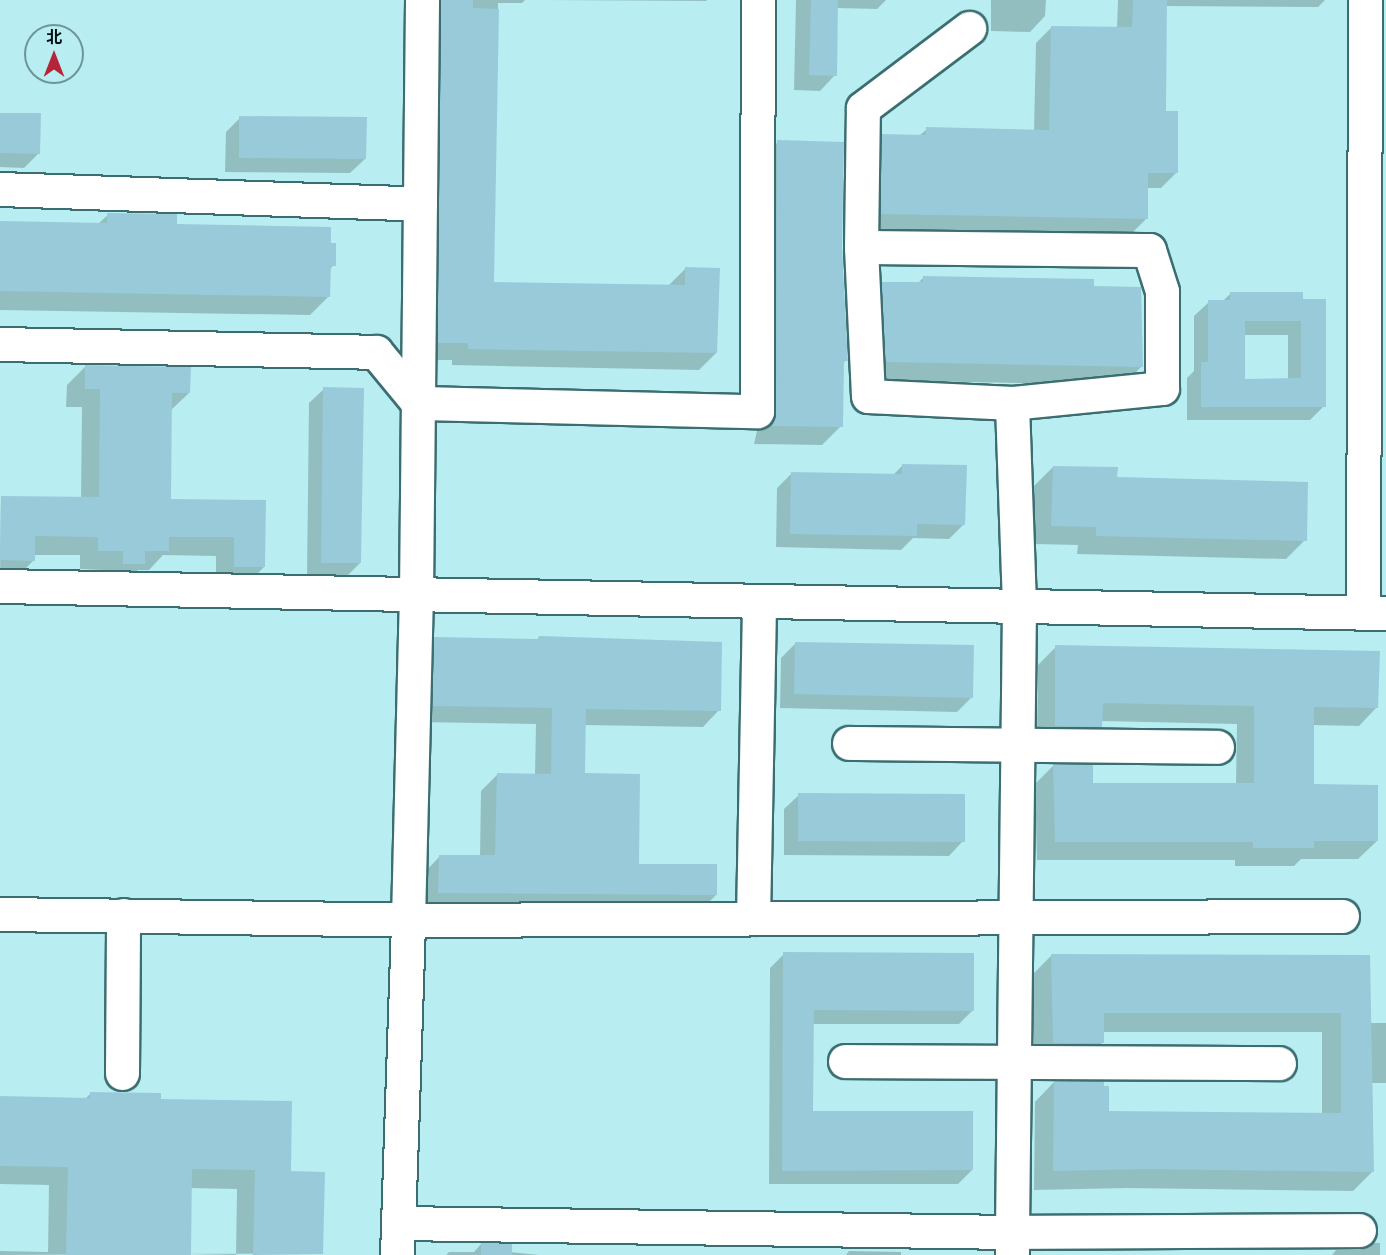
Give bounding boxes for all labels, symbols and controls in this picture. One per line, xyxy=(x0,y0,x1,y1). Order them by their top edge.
north arrow xyxy=(24,24,84,84)
text: 北 xyxy=(46,28,62,48)

